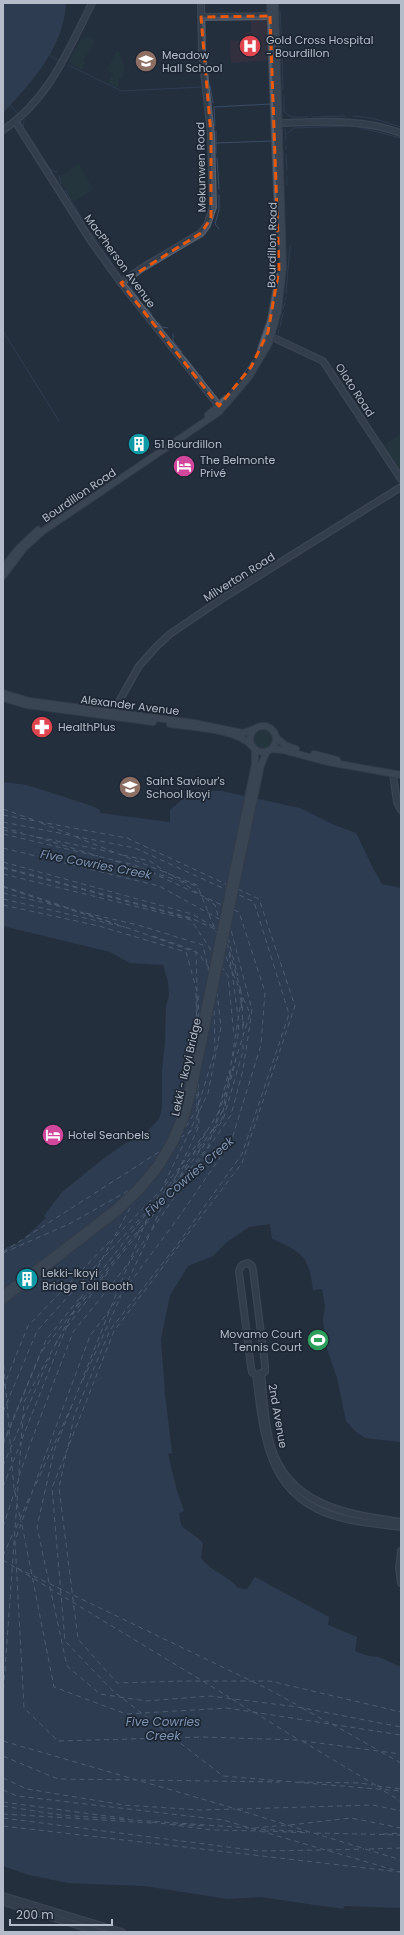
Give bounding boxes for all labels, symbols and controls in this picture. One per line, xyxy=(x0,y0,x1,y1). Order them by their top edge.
place label: Gold Cross Hospital - Bourdillon xyxy=(266,32,373,61)
hospital icon: Gold Cross Hospital - Bourdillon xyxy=(237,33,263,59)
place label: Meadow Hall School xyxy=(162,47,222,76)
school or university icon: Meadow Hall School xyxy=(133,48,159,74)
street label: Mekunwen Road xyxy=(192,122,210,212)
street label: Bourdillon Road xyxy=(263,202,281,288)
street label: MacPherson Avenue xyxy=(81,211,159,311)
street label: Oloto Road xyxy=(332,360,378,420)
building icon: 51 Bourdillon xyxy=(126,431,152,457)
place label: 51 Bourdillon xyxy=(154,436,222,452)
place label: The Belmonte Privé xyxy=(200,452,275,481)
hotel icon: The Belmonte Privé xyxy=(171,453,197,479)
street label: Bourdillon Road xyxy=(39,464,119,526)
street label: Milverton Road xyxy=(200,549,278,605)
street label: Alexander Avenue xyxy=(80,691,180,719)
pharmacy icon: HealthPlus xyxy=(29,714,55,740)
place label: HealthPlus xyxy=(58,719,116,735)
place label: Saint Saviour's School Ikoyi xyxy=(146,773,225,802)
school or university icon: Saint Saviour's School Ikoyi xyxy=(117,774,143,800)
water label: Five Cowries Creek xyxy=(39,845,154,883)
street label: Lekki - Ikoyi Bridge xyxy=(167,1016,205,1118)
hotel icon: Hotel Seanbels xyxy=(40,1122,66,1148)
place label: Hotel Seanbels xyxy=(68,1127,150,1143)
water label: Five Cowries Creek xyxy=(141,1132,238,1219)
place label: Lekki-Ikoyi Bridge Toll Booth xyxy=(42,1265,133,1294)
building icon: Lekki-Ikoyi Bridge Toll Booth xyxy=(14,1266,40,1292)
place label: Movamo Court Tennis Court xyxy=(220,1326,302,1355)
sports icon: Movamo Court Tennis Court xyxy=(305,1327,331,1353)
street label: 2nd Avenue xyxy=(264,1383,292,1450)
water label: Five Cowries Creek xyxy=(126,1713,200,1744)
scale bar xyxy=(10,1901,112,1927)
text: 200 m xyxy=(16,1906,54,1923)

